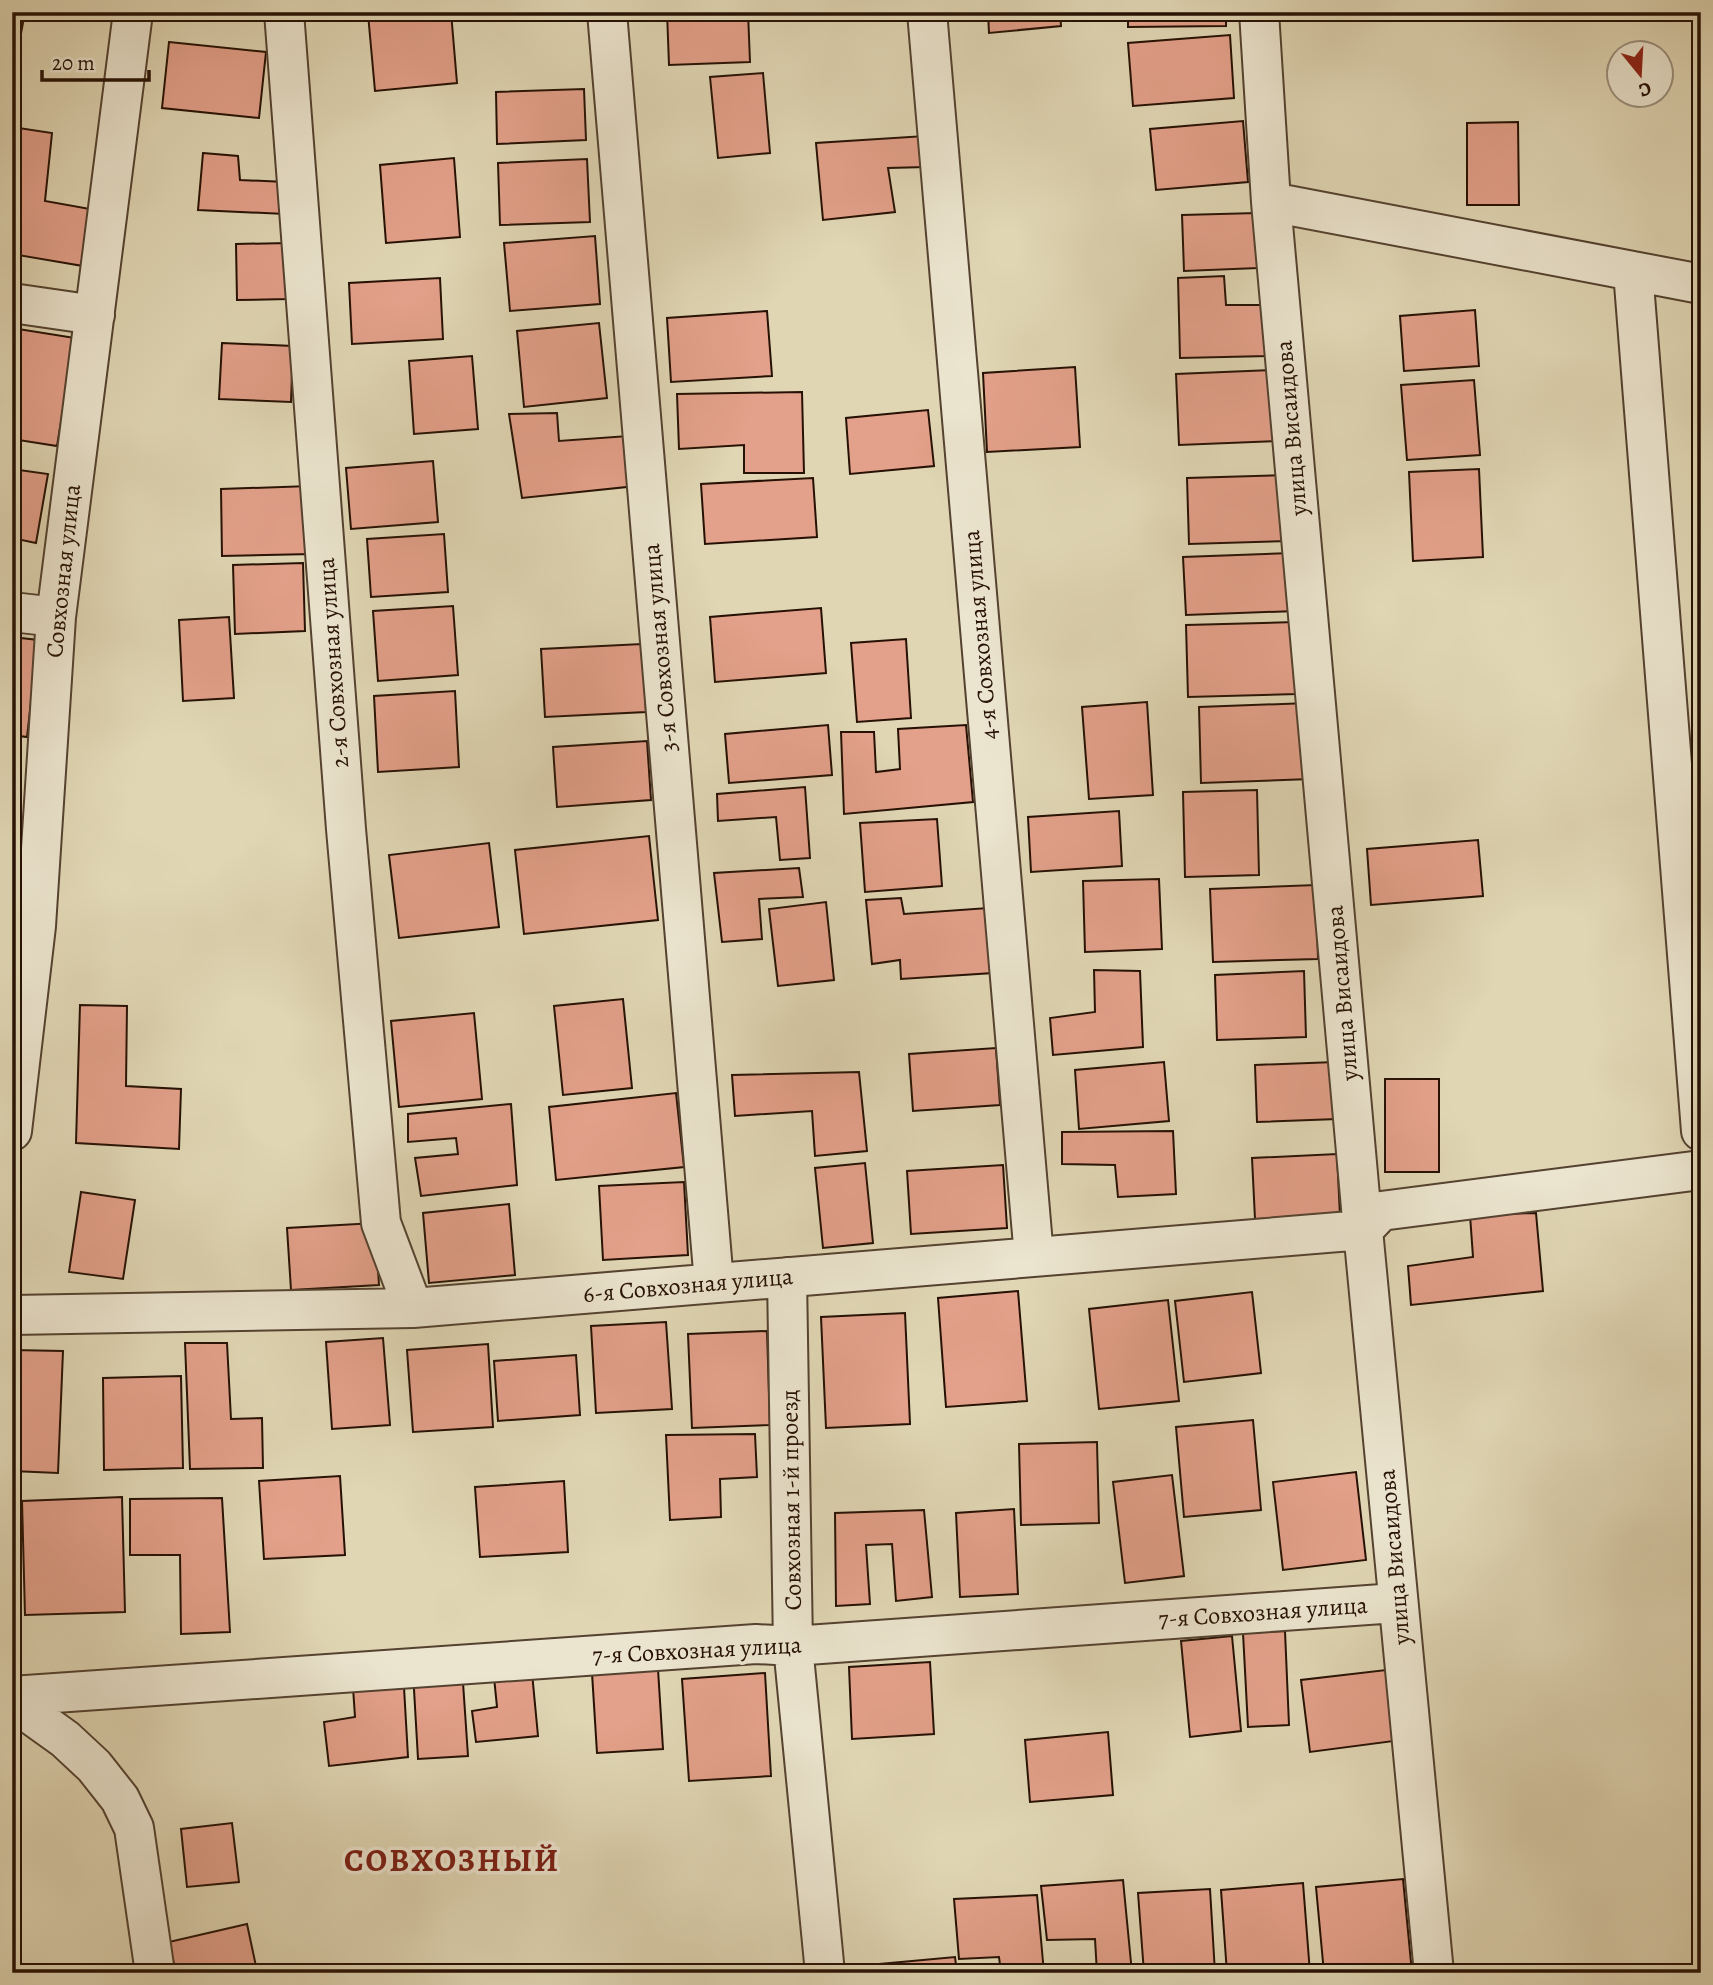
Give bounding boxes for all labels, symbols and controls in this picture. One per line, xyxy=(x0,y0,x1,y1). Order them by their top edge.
scale bar xyxy=(42,38,149,82)
north arrow xyxy=(1604,38,1674,108)
text: 20 m xyxy=(52,49,95,77)
text: С xyxy=(1635,75,1655,103)
street label: улица Висаидова xyxy=(1267,339,1315,518)
street label: Совхозная улица xyxy=(38,483,88,659)
street label: 4-я Совхозная улица xyxy=(955,529,1005,741)
street label: 3-я Совхозная улица xyxy=(635,542,685,754)
street label: 2-я Совхозная улица xyxy=(310,557,356,769)
street label: улица Висаидова xyxy=(1318,904,1366,1083)
street label: 6-я Совхозная улица xyxy=(582,1260,794,1310)
street label: Совхозная 1-й проезд xyxy=(773,1389,809,1611)
street label: улица Висаидова xyxy=(1370,1468,1418,1647)
street label: 7-я Совхозная улица xyxy=(1157,1589,1369,1635)
street label: 7-я Совхозная улица xyxy=(592,1629,802,1671)
district label: СОВХОЗНЫЙ xyxy=(344,1838,560,1882)

